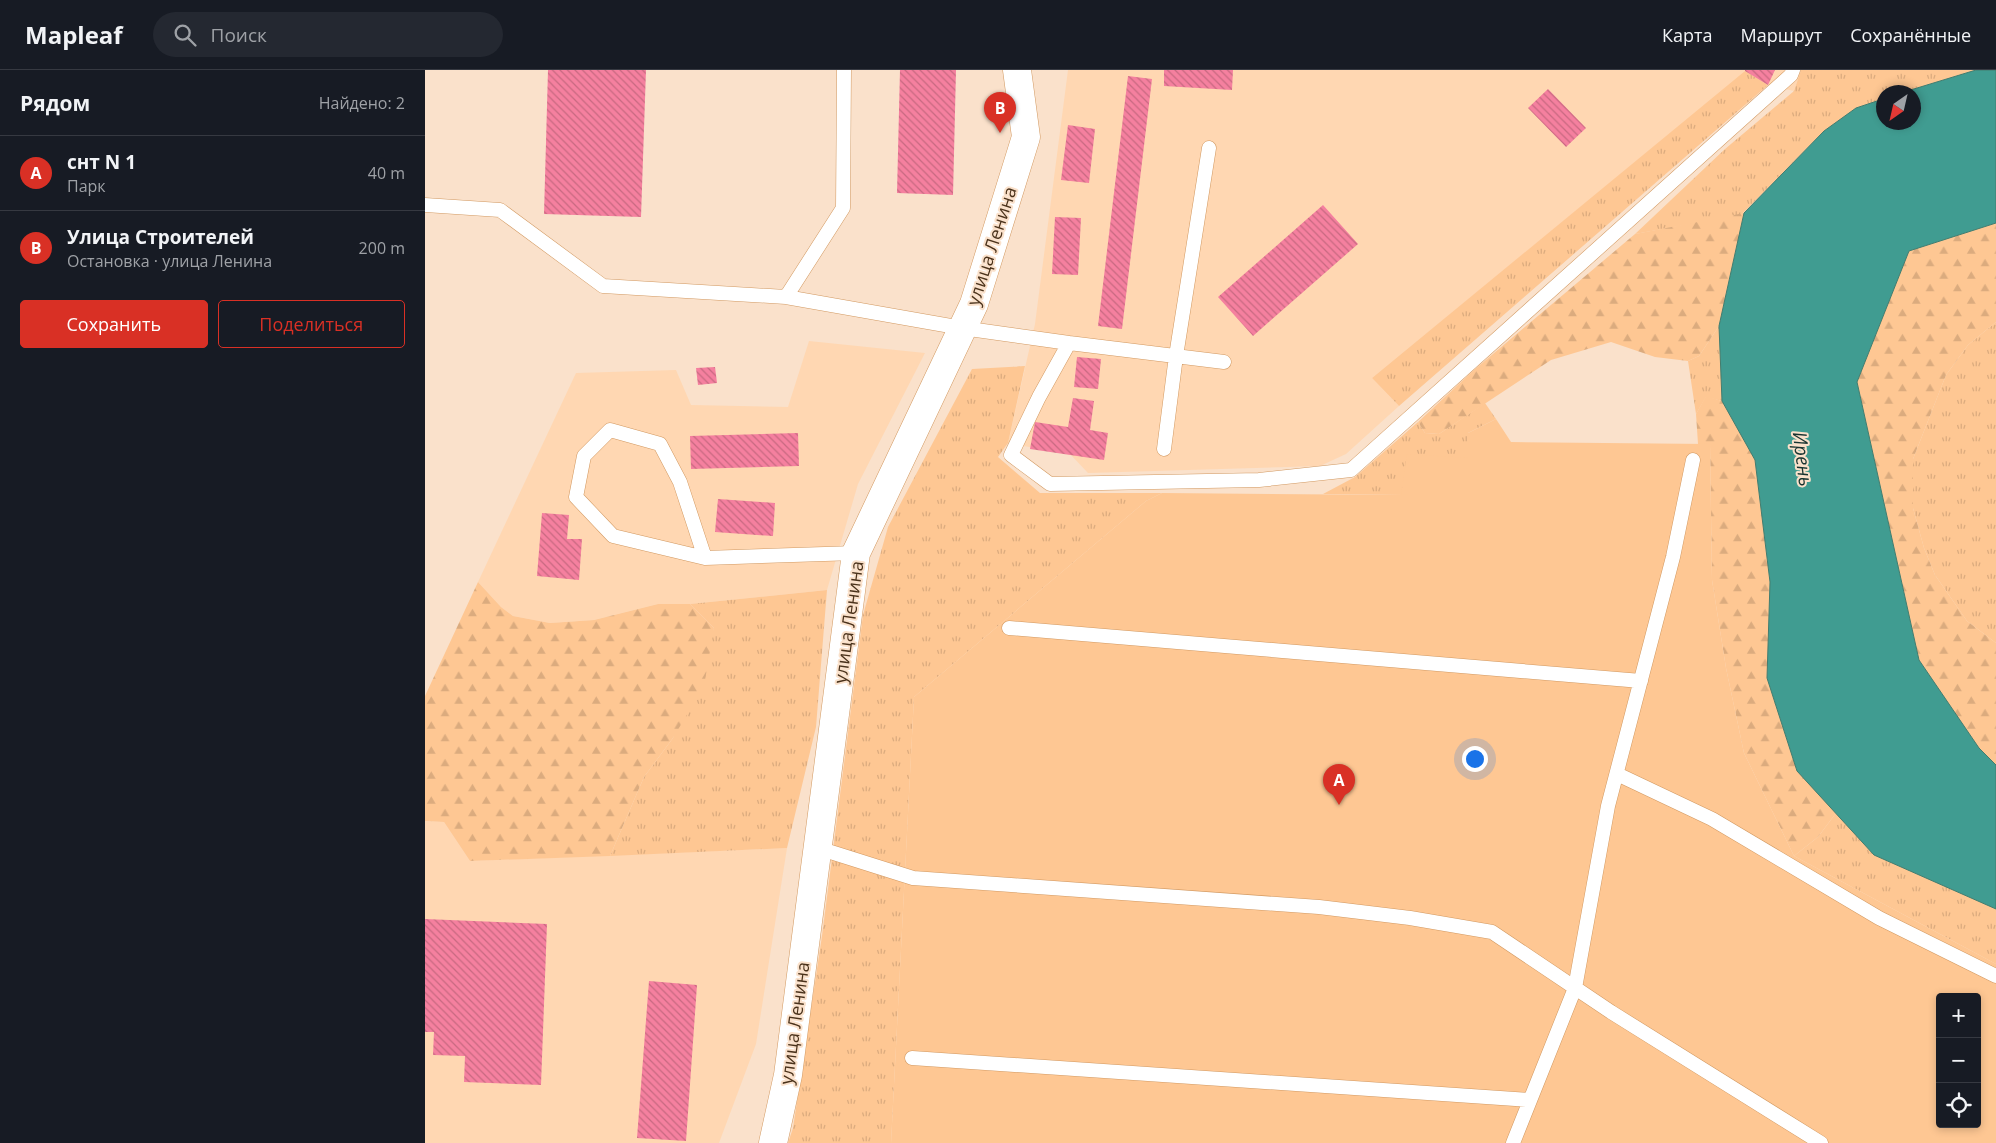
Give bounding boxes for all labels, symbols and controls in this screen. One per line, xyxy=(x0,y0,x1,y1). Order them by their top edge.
search box xyxy=(153,12,503,57)
text: Mapleaf xyxy=(25,18,123,51)
icon: search xyxy=(171,21,199,49)
text: Поиск xyxy=(211,22,267,48)
text: Карта xyxy=(1662,23,1712,47)
text: Маршрут xyxy=(1740,23,1822,47)
text: Сохранённые xyxy=(1850,23,1971,47)
north arrow xyxy=(1876,85,1921,130)
text: Рядом xyxy=(20,89,90,117)
text: Найдено: 2 xyxy=(319,92,405,114)
pin: B xyxy=(984,92,1016,133)
text: снт N 1 xyxy=(67,149,136,175)
text: A xyxy=(30,162,42,184)
text: 40 m xyxy=(368,162,405,184)
text: Парк xyxy=(67,175,106,197)
street label: улица Ленина xyxy=(960,183,1022,309)
text: Улица Строителей xyxy=(67,224,254,250)
text: B xyxy=(31,237,41,259)
text: 200 m xyxy=(359,237,405,259)
text: Остановка · улица Ленина xyxy=(67,250,272,272)
button: Сохранить xyxy=(20,300,208,348)
button: Поделиться xyxy=(218,300,405,348)
water label: Ирень xyxy=(1787,430,1819,488)
street label: улица Ленина xyxy=(828,559,868,685)
your location xyxy=(1462,746,1488,772)
pin: A xyxy=(1323,764,1355,805)
street label: улица Ленина xyxy=(774,960,814,1086)
map controls xyxy=(1936,993,1981,1128)
button: + xyxy=(1936,993,1981,1038)
button: − xyxy=(1936,1038,1981,1083)
button: locate xyxy=(1936,1083,1981,1128)

